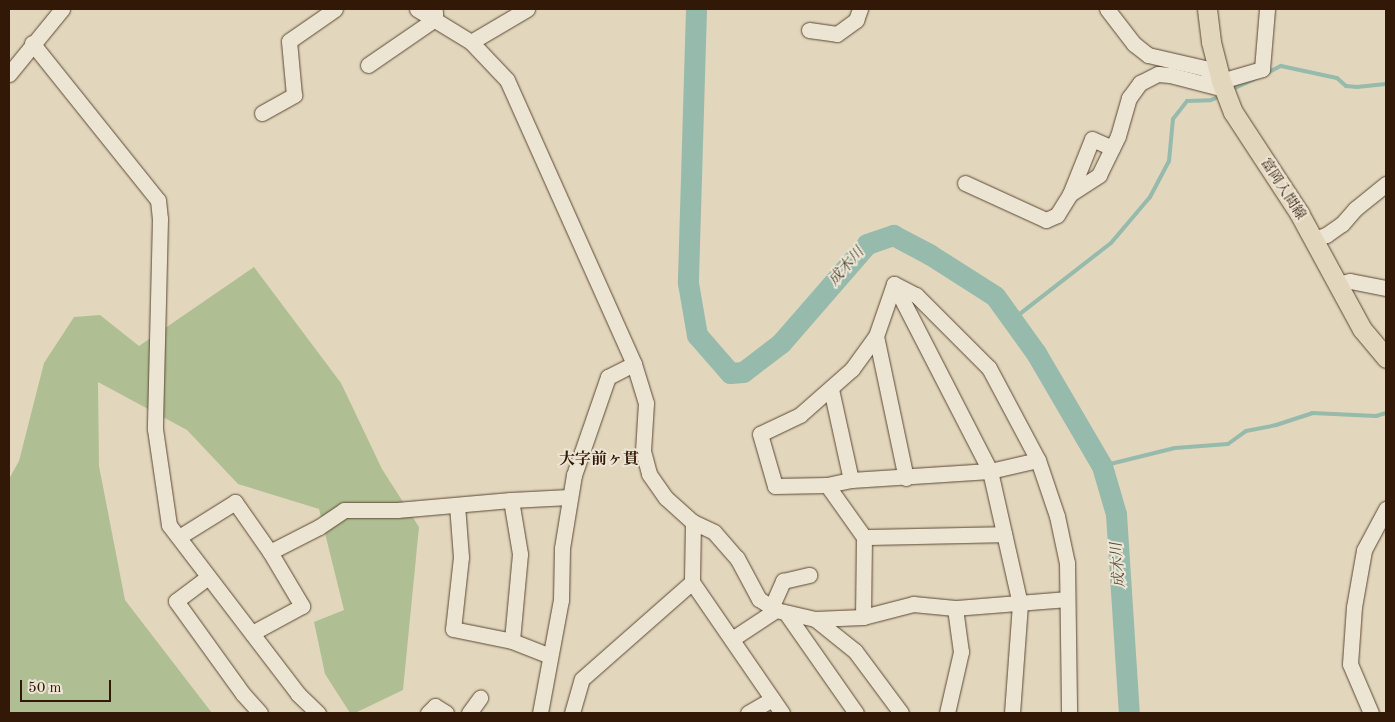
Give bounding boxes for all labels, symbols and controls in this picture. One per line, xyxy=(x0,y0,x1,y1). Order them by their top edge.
street label: 富岡入間線 xyxy=(1257,155,1309,223)
water label: 成木川 xyxy=(825,244,869,290)
district label: 大字前ヶ貫 xyxy=(559,450,639,470)
water label: 成木川 xyxy=(1108,542,1130,588)
scale bar xyxy=(22,670,114,702)
text: 50 m xyxy=(28,681,62,696)

